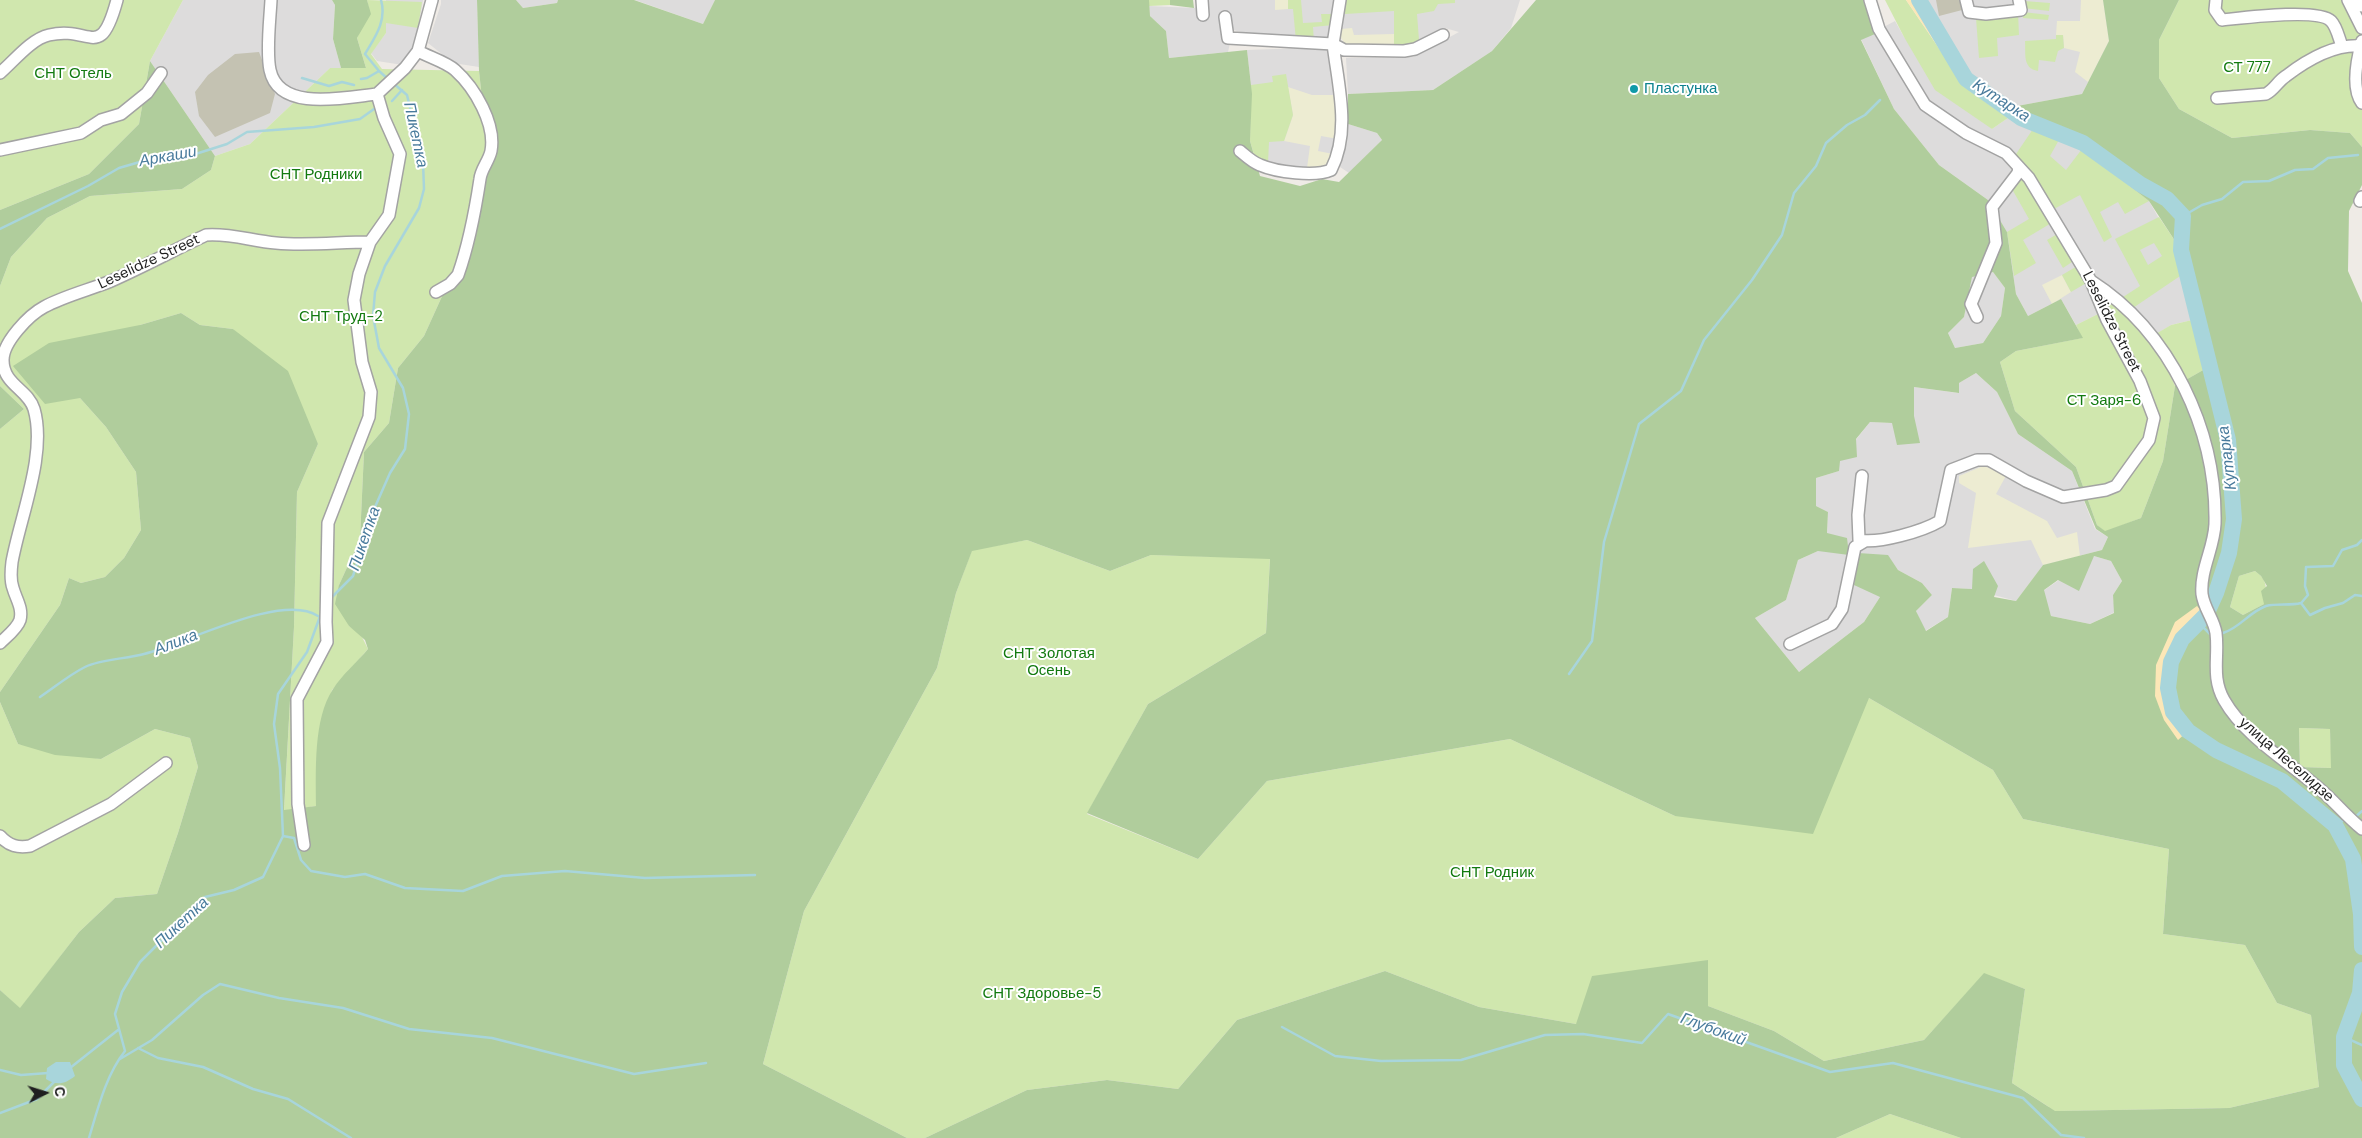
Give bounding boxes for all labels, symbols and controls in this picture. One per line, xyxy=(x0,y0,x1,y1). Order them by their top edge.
park label: СТ 777 xyxy=(2223,59,2271,77)
park label: СНТ Отель xyxy=(34,65,112,83)
water label: Кутарка xyxy=(1969,75,2033,127)
place label: Пластунка xyxy=(1644,80,1717,98)
marker: Пластунка xyxy=(1628,83,1640,95)
water label: Пикетка xyxy=(399,100,431,170)
water label: Аркаши xyxy=(138,142,198,172)
park label: СНТ Родники xyxy=(270,166,362,184)
street label: Leselidze Street xyxy=(95,231,203,293)
street label: Leselidze Street xyxy=(2078,269,2144,375)
park label: СНТ Труд-2 xyxy=(299,308,383,326)
park label: СТ Заря-6 xyxy=(2067,392,2141,410)
water label: Кутарка xyxy=(2215,425,2241,491)
water label: Пикетка xyxy=(345,504,385,574)
water label: Алика xyxy=(152,626,200,660)
park label: СНТ Золотая Осень xyxy=(1003,645,1095,680)
street label: улица Леселидзе xyxy=(2235,714,2337,806)
park label: СНТ Родник xyxy=(1450,864,1534,882)
water label: Пикетка xyxy=(151,893,213,953)
park label: СНТ Здоровье-5 xyxy=(982,985,1102,1003)
water label: Глубокий xyxy=(1678,1009,1748,1051)
north arrow xyxy=(20,1068,70,1118)
text: С xyxy=(51,1086,69,1098)

